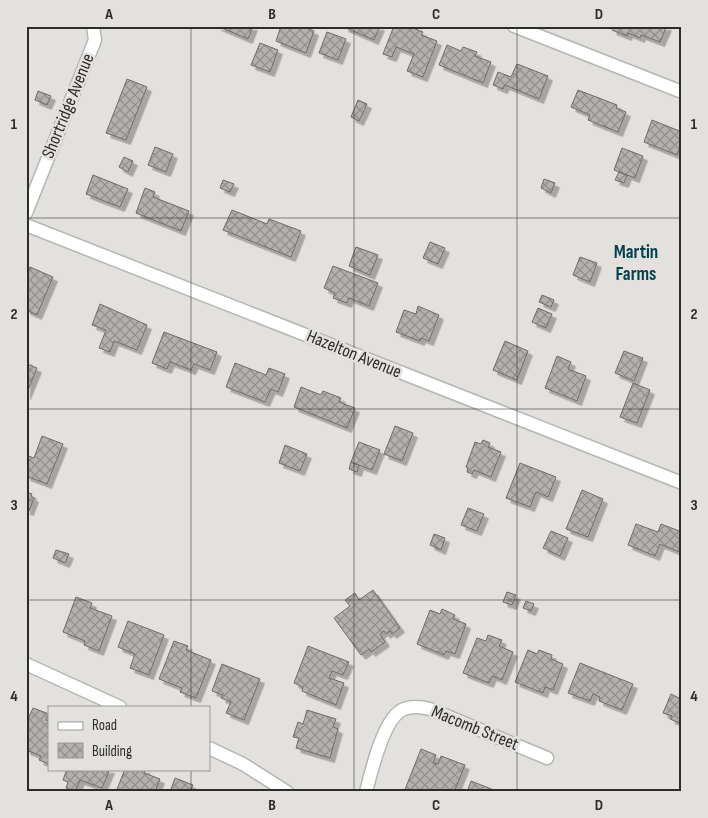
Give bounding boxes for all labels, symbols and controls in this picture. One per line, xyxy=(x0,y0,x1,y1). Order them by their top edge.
text: A xyxy=(104,5,113,24)
text: B xyxy=(268,5,276,24)
text: C xyxy=(432,5,440,24)
text: D xyxy=(595,5,603,24)
street label: Shortridge Avenue xyxy=(37,51,99,161)
text: 1 xyxy=(11,115,18,134)
text: 1 xyxy=(691,115,698,134)
district label: Martin Farms xyxy=(614,241,658,286)
text: 2 xyxy=(10,305,18,324)
text: 2 xyxy=(690,305,698,324)
street label: Hazelton Avenue xyxy=(304,325,404,383)
text: 3 xyxy=(10,496,18,515)
text: 3 xyxy=(690,496,698,515)
text: 4 xyxy=(10,687,18,706)
text: 4 xyxy=(690,687,698,706)
street label: Macomb Street xyxy=(428,701,522,755)
legend xyxy=(48,706,210,770)
text: Road xyxy=(92,716,117,735)
text: Building xyxy=(92,742,132,761)
text: A xyxy=(104,796,113,815)
text: B xyxy=(268,796,276,815)
text: C xyxy=(432,796,440,815)
text: D xyxy=(595,796,603,815)

